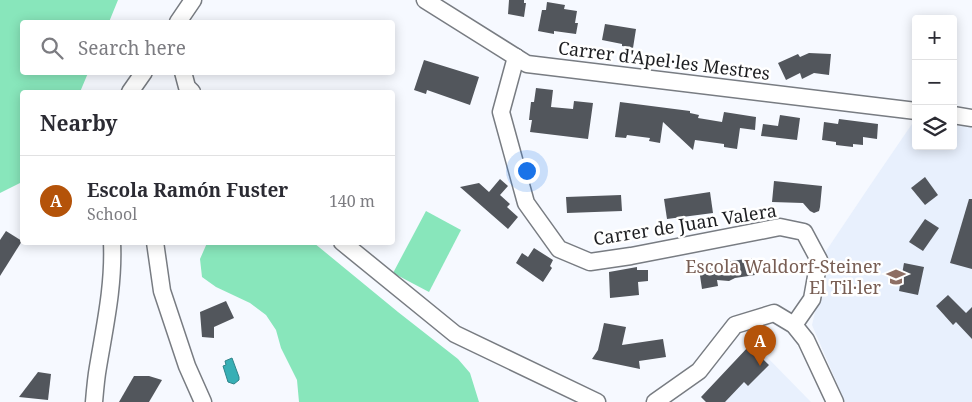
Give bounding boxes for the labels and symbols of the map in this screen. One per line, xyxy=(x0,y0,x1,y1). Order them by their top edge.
street label: Carrer d'Apel·les Mestres xyxy=(557,35,771,85)
your location xyxy=(514,158,540,184)
street label: Carrer de Juan Valera xyxy=(591,198,778,250)
place label: Escola Waldorf-Steiner El Til·ler xyxy=(685,254,882,299)
school or university icon: Escola Waldorf-Steiner El Til·ler xyxy=(885,266,907,288)
pin: A xyxy=(744,325,776,366)

